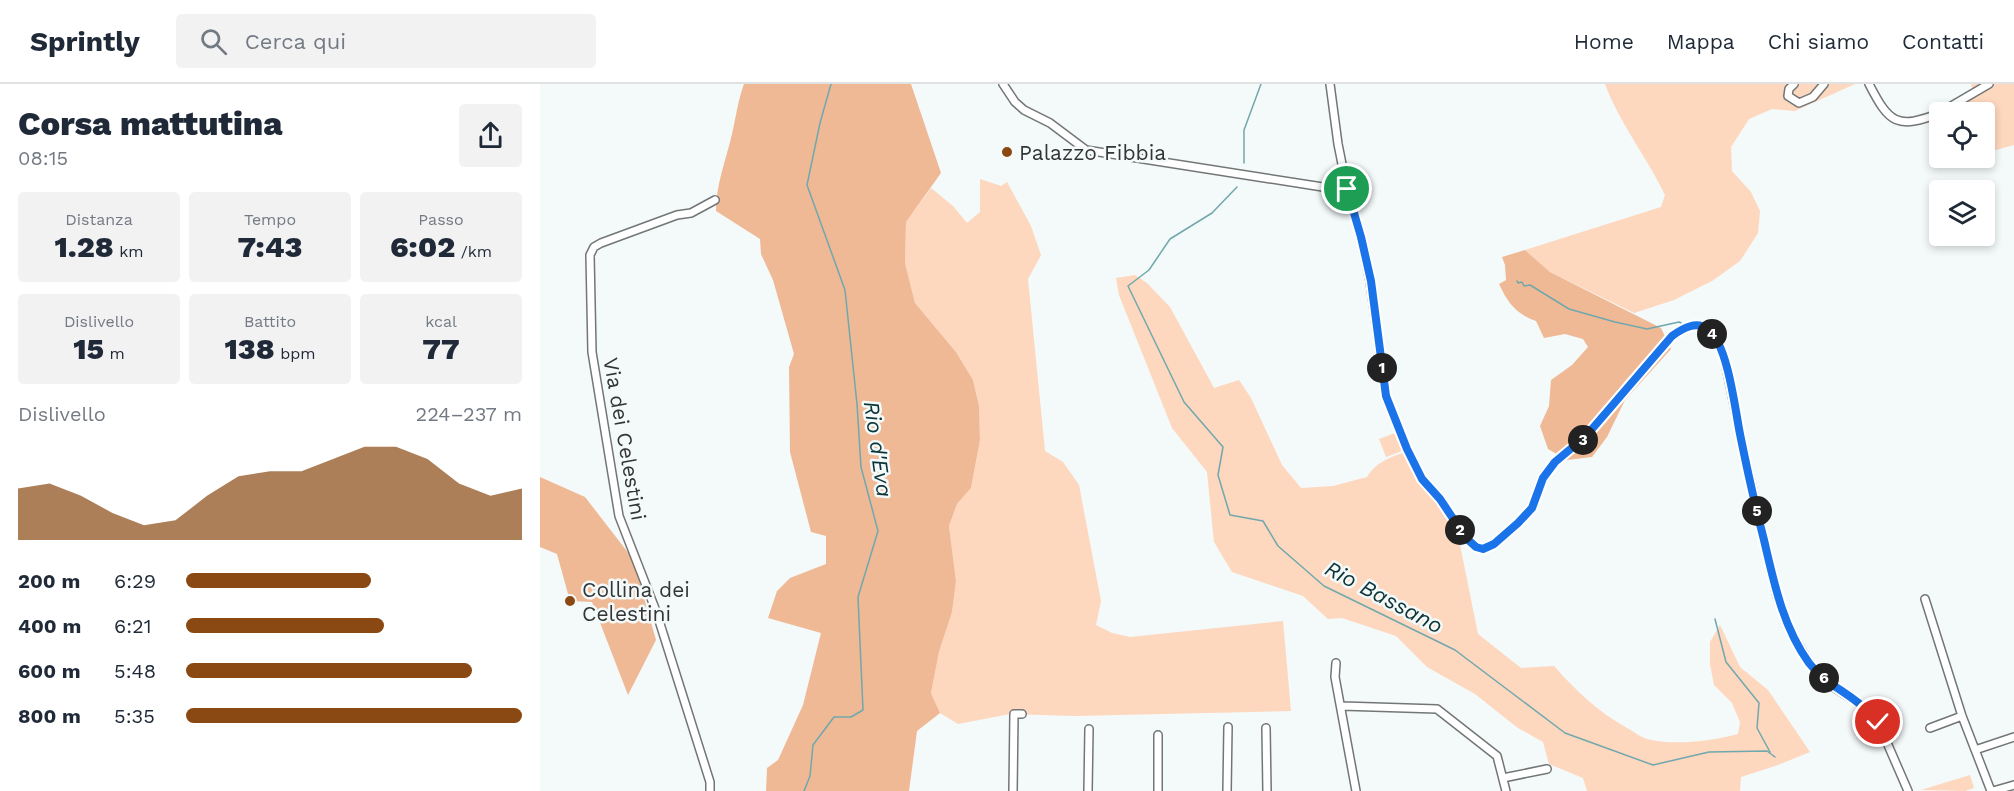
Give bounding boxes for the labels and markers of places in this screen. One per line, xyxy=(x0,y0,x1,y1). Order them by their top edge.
place label: Palazzo Fibbia xyxy=(1019,140,1166,165)
marker: Palazzo Fibbia xyxy=(1000,145,1014,159)
pin xyxy=(1321,163,1372,214)
pin: 4 xyxy=(1697,319,1727,349)
pin: 1 xyxy=(1367,353,1397,383)
pin: 3 xyxy=(1568,425,1598,455)
pin: 5 xyxy=(1742,496,1772,526)
pin: 2 xyxy=(1445,515,1475,545)
place label: Collina dei Celestini xyxy=(582,577,690,626)
marker: Collina dei Celestini xyxy=(563,594,577,608)
pin: 6 xyxy=(1809,663,1839,693)
pin xyxy=(1852,696,1903,747)

